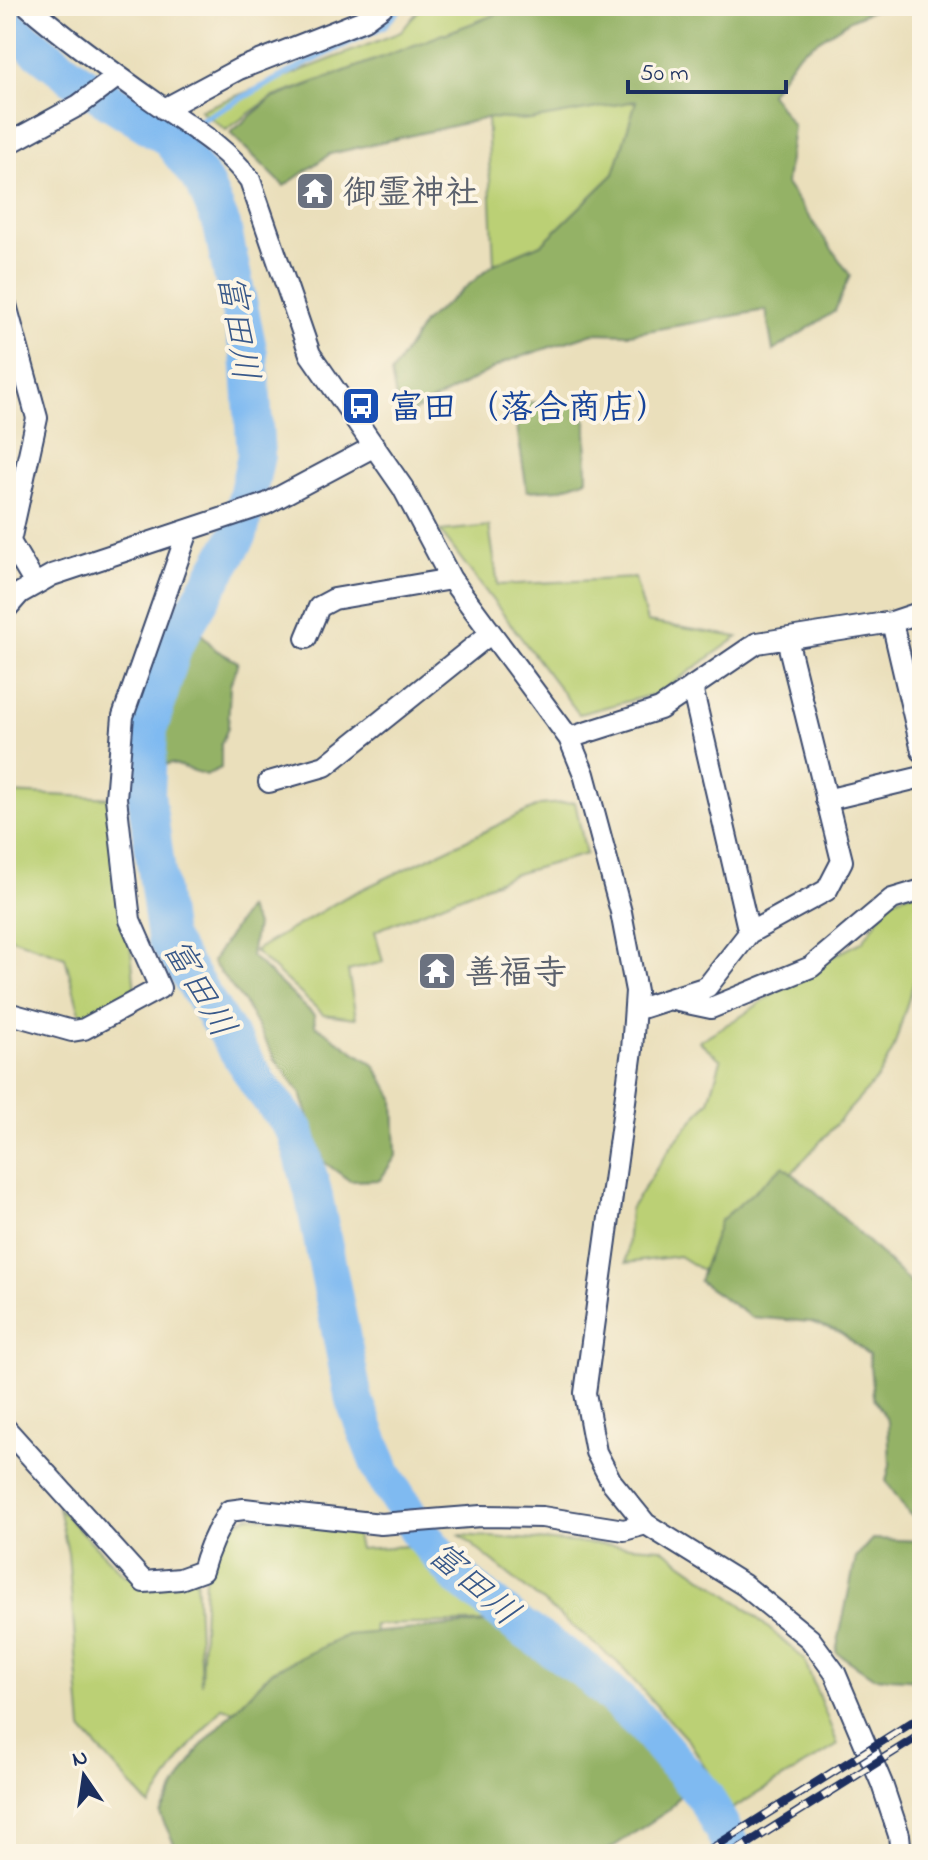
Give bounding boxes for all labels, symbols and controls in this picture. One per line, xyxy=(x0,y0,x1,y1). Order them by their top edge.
scale bar xyxy=(628,44,786,94)
text: 50 m xyxy=(640,57,689,92)
temple icon: 御霊神社 xyxy=(294,170,336,212)
place label: 御霊神社 xyxy=(343,170,479,220)
water label: 富田川 xyxy=(201,270,270,385)
bus stop icon: 富田 （落合商店） xyxy=(340,385,382,427)
place label: 富田 （落合商店） xyxy=(389,385,670,435)
water label: 富田川 xyxy=(147,929,247,1049)
temple icon: 善福寺 xyxy=(416,950,458,992)
place label: 善福寺 xyxy=(465,950,567,1000)
water label: 富田川 xyxy=(414,1530,530,1641)
north arrow xyxy=(44,1736,124,1816)
text: N xyxy=(69,1742,91,1777)

